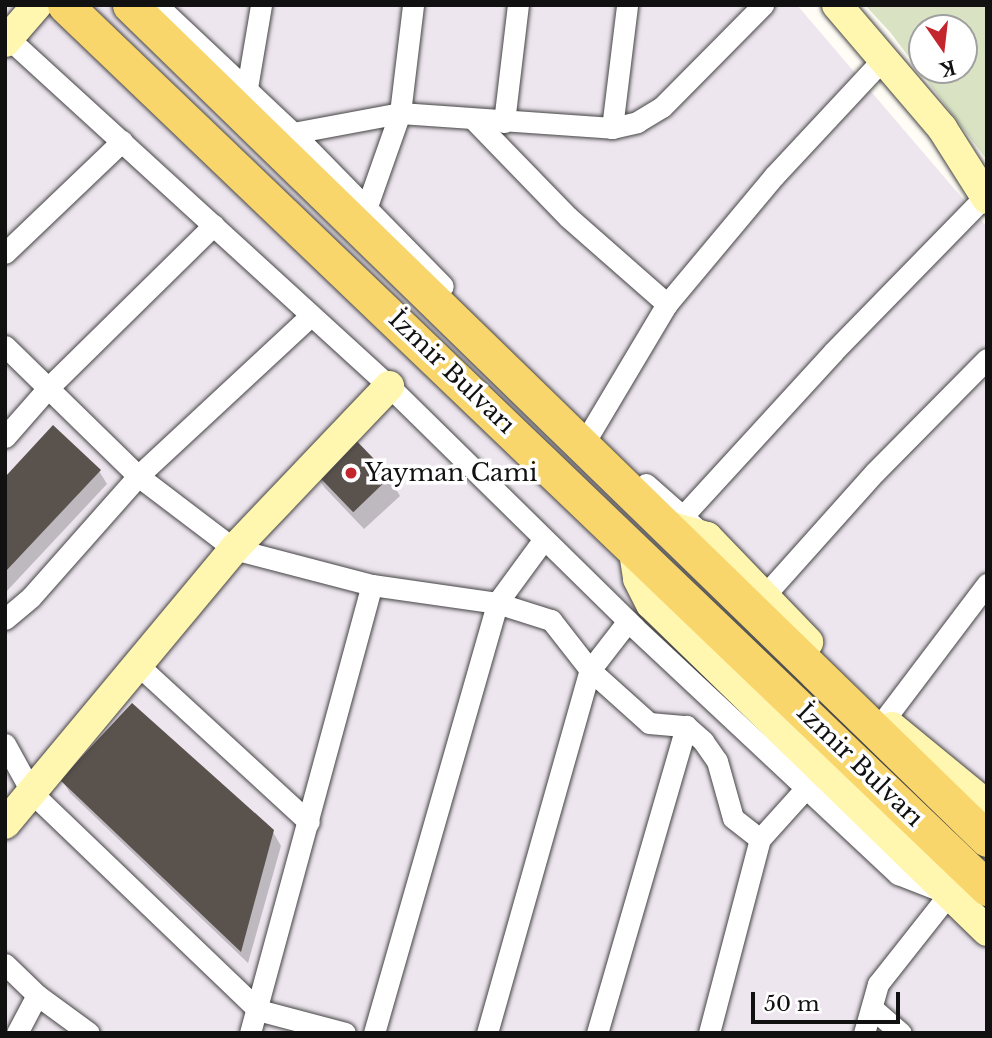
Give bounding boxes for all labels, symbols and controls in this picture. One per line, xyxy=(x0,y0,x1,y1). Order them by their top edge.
north arrow xyxy=(908,14,978,84)
text: K xyxy=(937,55,958,81)
street label: İzmir Bulvarı xyxy=(383,304,521,440)
place label: Yayman Cami xyxy=(365,459,537,487)
marker: Yayman Cami xyxy=(343,465,359,481)
street label: İzmir Bulvarı xyxy=(791,697,929,833)
scale bar xyxy=(754,978,903,1022)
text: 50 m xyxy=(764,991,819,1017)

